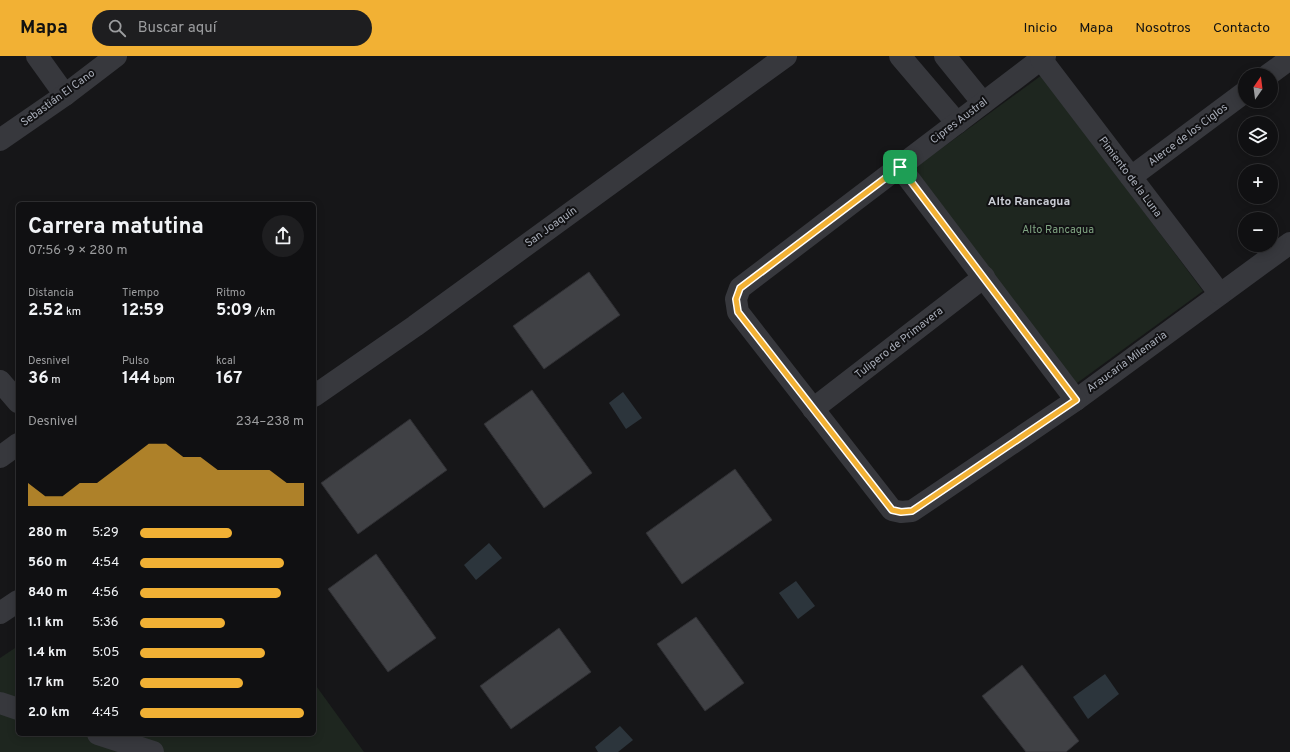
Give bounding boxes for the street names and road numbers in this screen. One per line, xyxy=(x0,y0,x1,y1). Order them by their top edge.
street label: Sebastián El Cano xyxy=(18,66,98,130)
street label: Cipres Austral xyxy=(928,95,990,147)
street label: Alerce de los Ciglos xyxy=(1145,101,1231,169)
street label: Pimiento de la Luna xyxy=(1095,134,1165,220)
street label: San Joaquín xyxy=(522,203,580,251)
street label: Tulipero de Primavera xyxy=(852,304,946,382)
street label: Araucaria Milenaria xyxy=(1084,328,1170,396)

